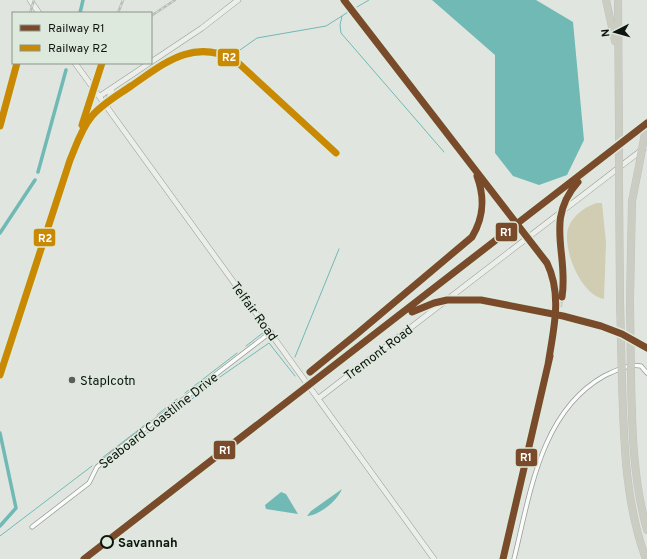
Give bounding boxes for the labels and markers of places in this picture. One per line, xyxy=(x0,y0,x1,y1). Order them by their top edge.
place label: Staplcotn xyxy=(80,374,136,390)
marker: Staplcotn xyxy=(67,375,77,385)
marker: Savannah xyxy=(100,535,114,549)
place label: Savannah xyxy=(118,536,178,552)

